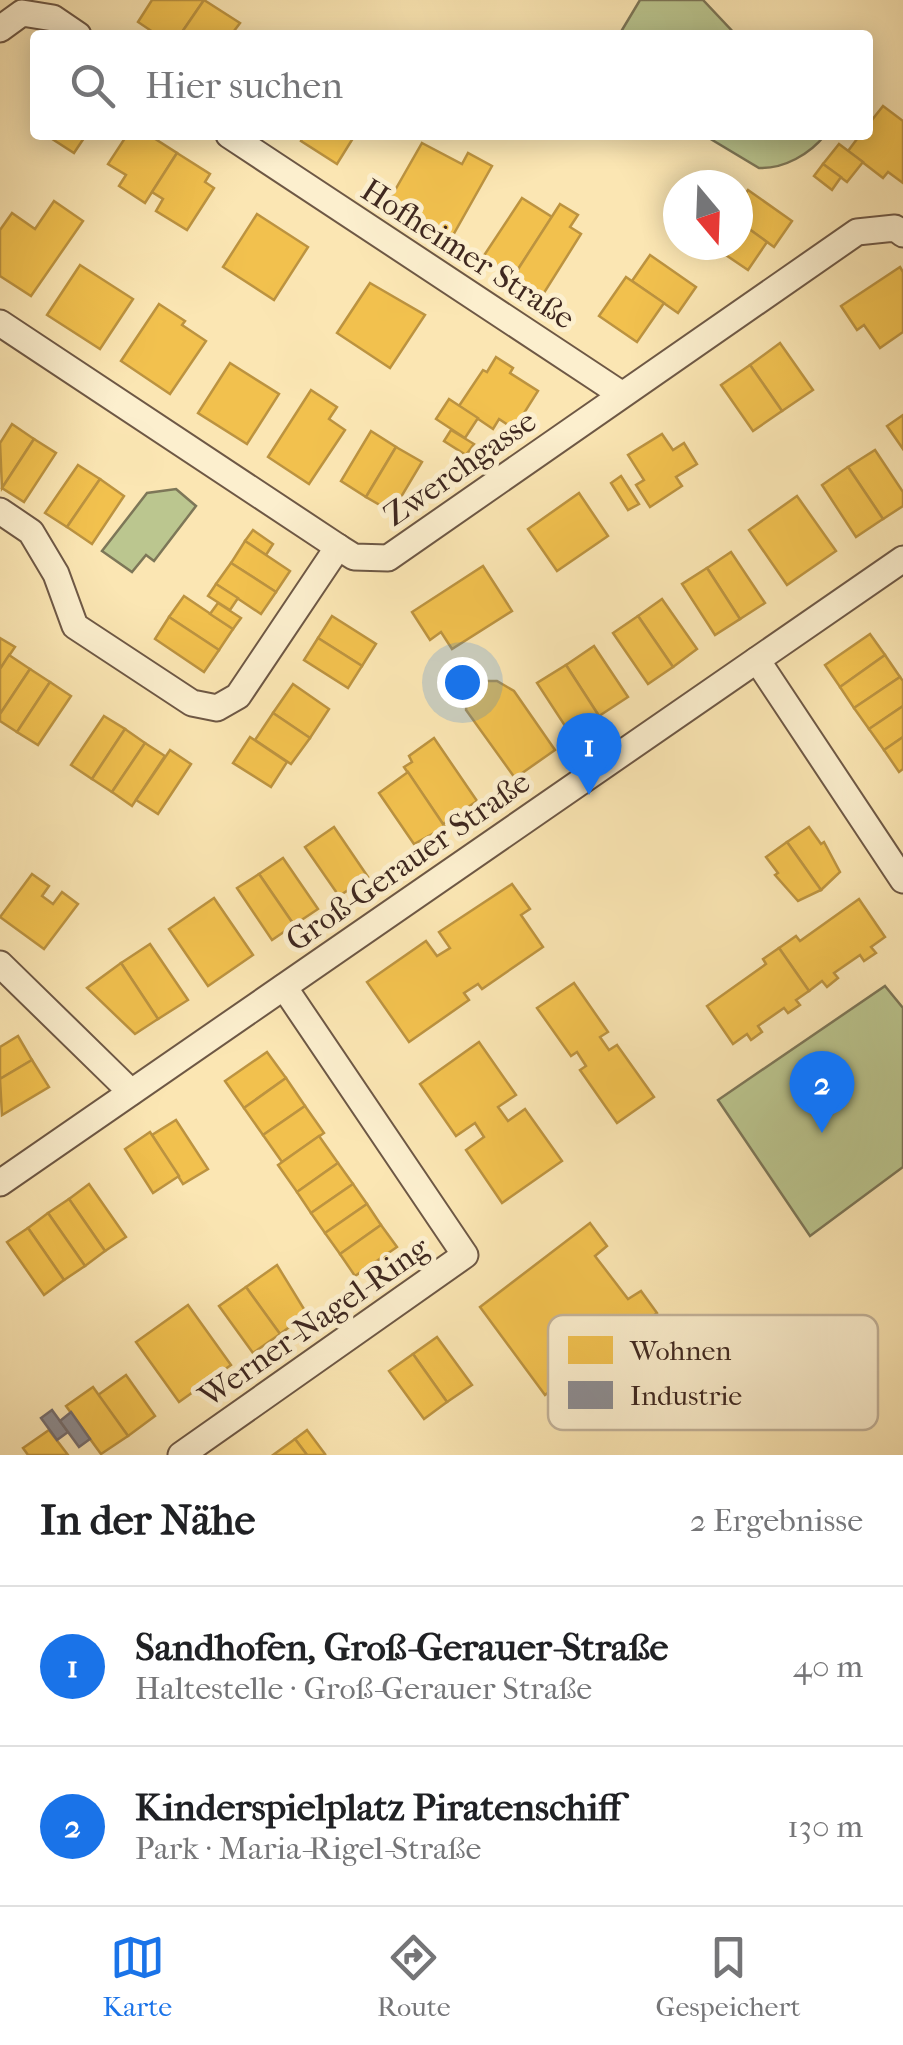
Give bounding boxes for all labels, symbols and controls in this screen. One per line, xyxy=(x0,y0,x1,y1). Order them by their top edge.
search box xyxy=(30,30,873,140)
icon: search xyxy=(65,58,120,113)
text: Hier suchen xyxy=(145,63,343,108)
north arrow xyxy=(663,170,753,260)
street label: Hofheimer Straße xyxy=(354,171,582,337)
street label: Zwerchgasse xyxy=(377,402,543,534)
your location xyxy=(437,657,488,708)
pin: 1 xyxy=(556,712,622,795)
street label: Groß-Gerauer Straße xyxy=(279,763,537,959)
pin: 2 xyxy=(790,1050,854,1133)
street label: Werner-Nagel-Ring xyxy=(191,1228,437,1416)
legend xyxy=(548,1315,878,1430)
text: Wohnen xyxy=(629,1334,732,1367)
text: Industrie xyxy=(630,1379,742,1412)
text: In der Nähe xyxy=(40,1496,255,1545)
text: 2 Ergebnisse xyxy=(690,1502,863,1539)
text: Sandhofen, Groß-Gerauer-Straße xyxy=(135,1625,668,1670)
text: 1 xyxy=(67,1648,78,1685)
text: 40 m xyxy=(793,1648,863,1685)
text: Haltestelle · Groß-Gerauer Straße xyxy=(135,1670,592,1707)
text: Kinderspielplatz Piratenschiff xyxy=(135,1785,621,1830)
text: 2 xyxy=(64,1808,81,1845)
text: 130 m xyxy=(787,1808,863,1845)
text: Park · Maria-Rigel-Straße xyxy=(135,1830,481,1867)
tab: Karte xyxy=(103,1930,172,2023)
tab: Route xyxy=(377,1930,451,2023)
tab: Gespeichert xyxy=(656,1930,800,2023)

